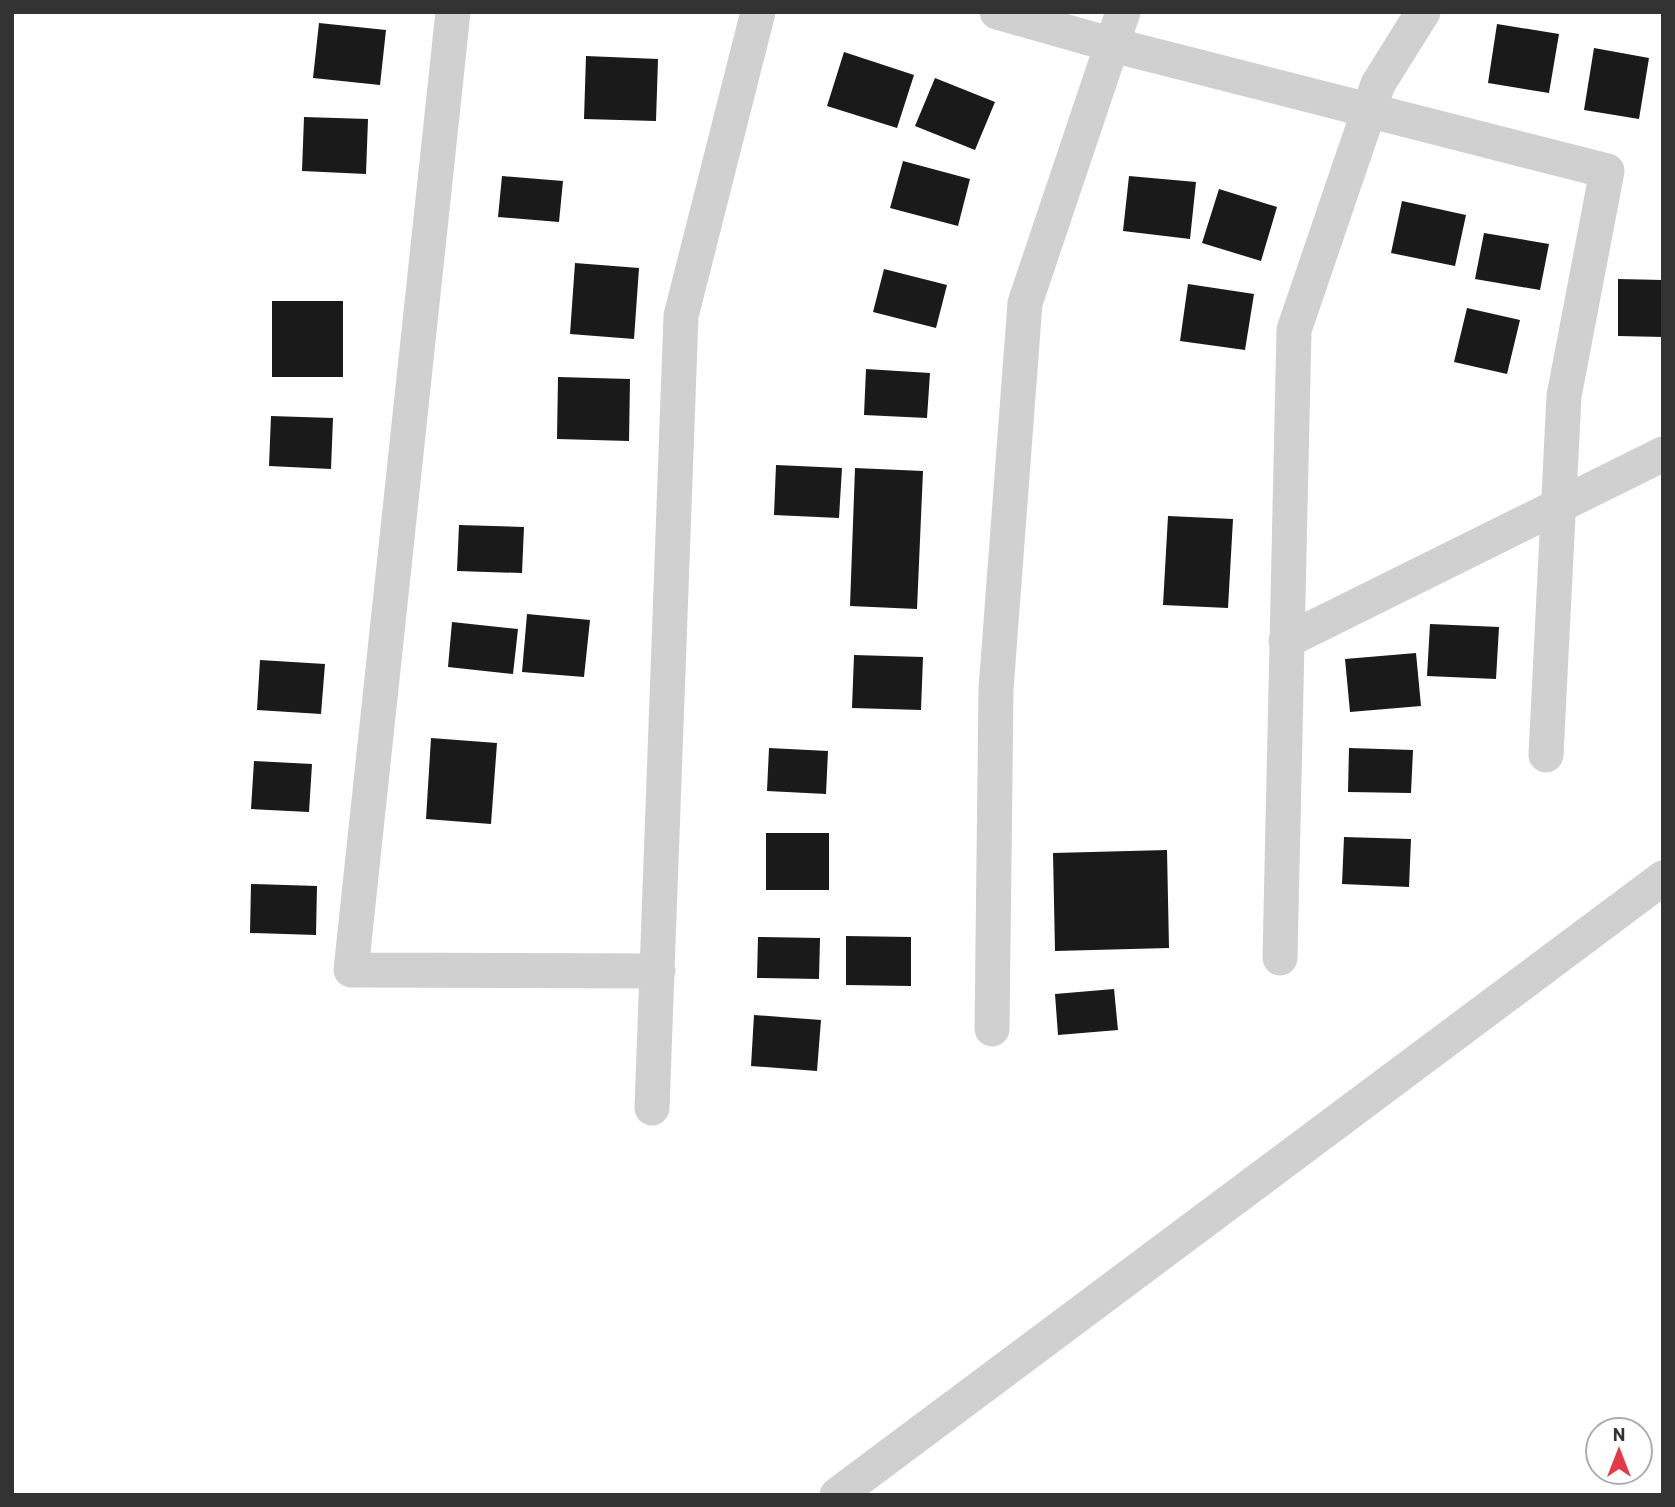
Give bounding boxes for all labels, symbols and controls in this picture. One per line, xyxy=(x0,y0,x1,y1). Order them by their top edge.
north arrow xyxy=(1584,1416,1654,1486)
text: N xyxy=(1613,1422,1625,1445)

